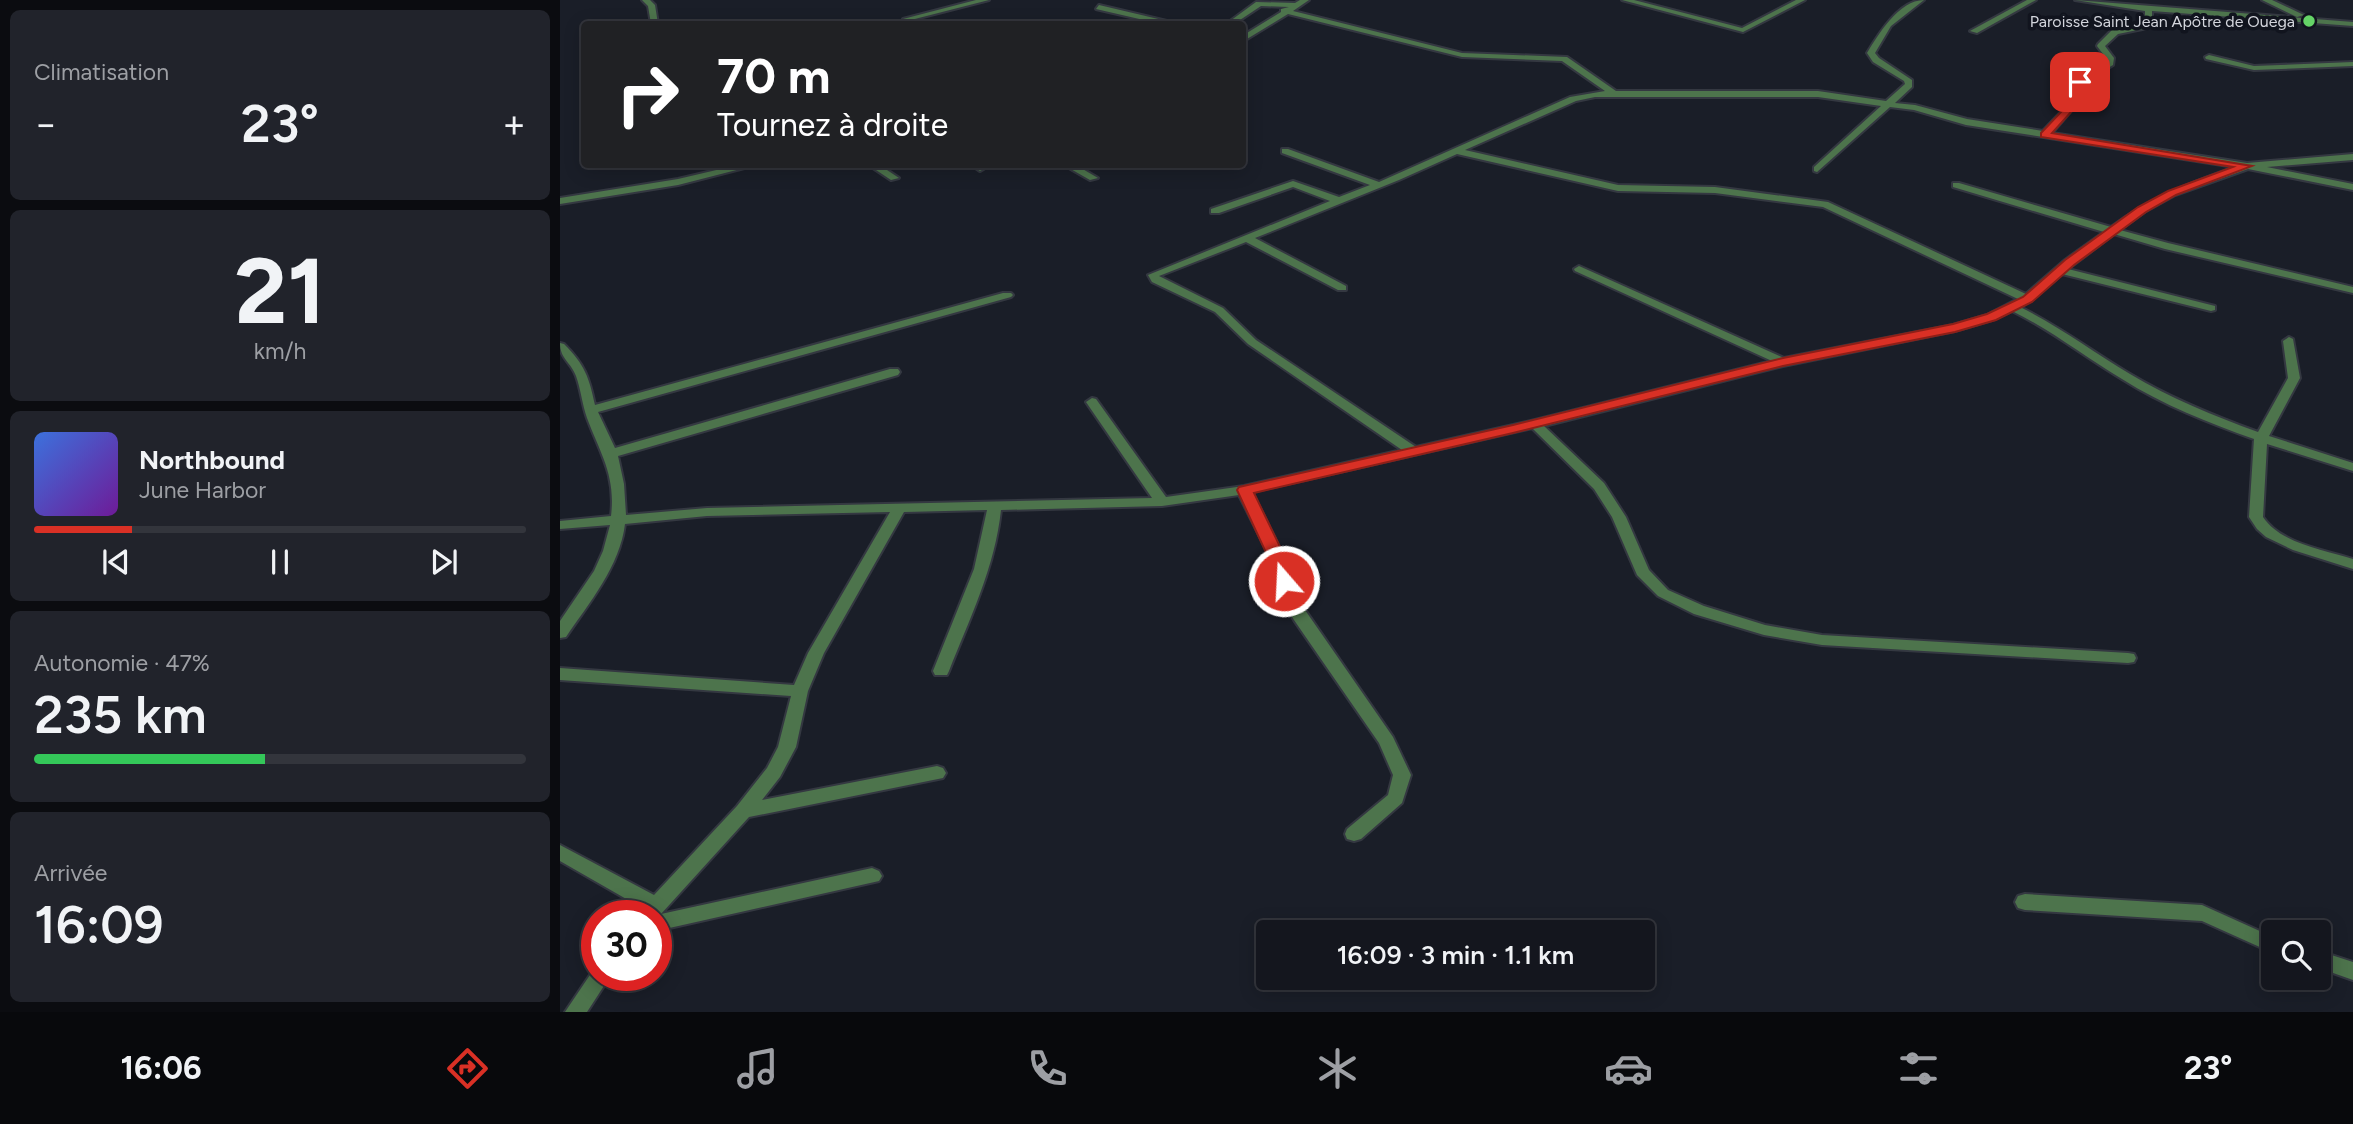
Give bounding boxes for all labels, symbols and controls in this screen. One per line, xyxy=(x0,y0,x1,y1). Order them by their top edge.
place label: Paroisse Saint Jean Apôtre de Ouega xyxy=(2030,12,2295,31)
marker: Paroisse Saint Jean Apôtre de Ouega xyxy=(2301,13,2317,29)
text: 70 m xyxy=(717,46,830,105)
icon: right xyxy=(602,49,693,140)
pin xyxy=(2050,52,2110,112)
text: Climatisation xyxy=(34,58,169,86)
icon: arrive xyxy=(2061,63,2099,101)
text: 23° xyxy=(241,93,319,155)
text: − xyxy=(34,101,58,147)
text: + xyxy=(502,101,526,147)
text: Tournez à droite xyxy=(717,106,948,144)
text: 21 xyxy=(234,237,326,346)
text: km/h xyxy=(254,337,306,365)
text: Northbound xyxy=(139,444,285,476)
text: June Harbor xyxy=(139,476,266,504)
icon: previous xyxy=(97,543,135,581)
icon: pause xyxy=(261,543,299,581)
icon: next xyxy=(425,543,463,581)
position arrow xyxy=(1247,544,1321,618)
text: Autonomie · 47% xyxy=(34,649,210,677)
text: 235 km xyxy=(34,684,207,746)
text: Arrivée xyxy=(34,859,107,887)
text: 16:09 xyxy=(34,894,164,956)
speed limit sign: 30 xyxy=(581,900,672,991)
map controls xyxy=(2261,920,2331,990)
button: search xyxy=(2261,920,2331,990)
text: 16:09 · 3 min · 1.1 km xyxy=(1337,939,1574,971)
icon: directions xyxy=(443,1044,492,1093)
icon: music xyxy=(733,1044,782,1093)
icon: phone xyxy=(1023,1044,1072,1093)
icon: climate xyxy=(1313,1044,1362,1093)
icon: car xyxy=(1604,1044,1653,1093)
icon: filters xyxy=(1894,1044,1943,1093)
text: 16:06 xyxy=(121,1049,202,1087)
text: 23° xyxy=(2184,1049,2232,1087)

